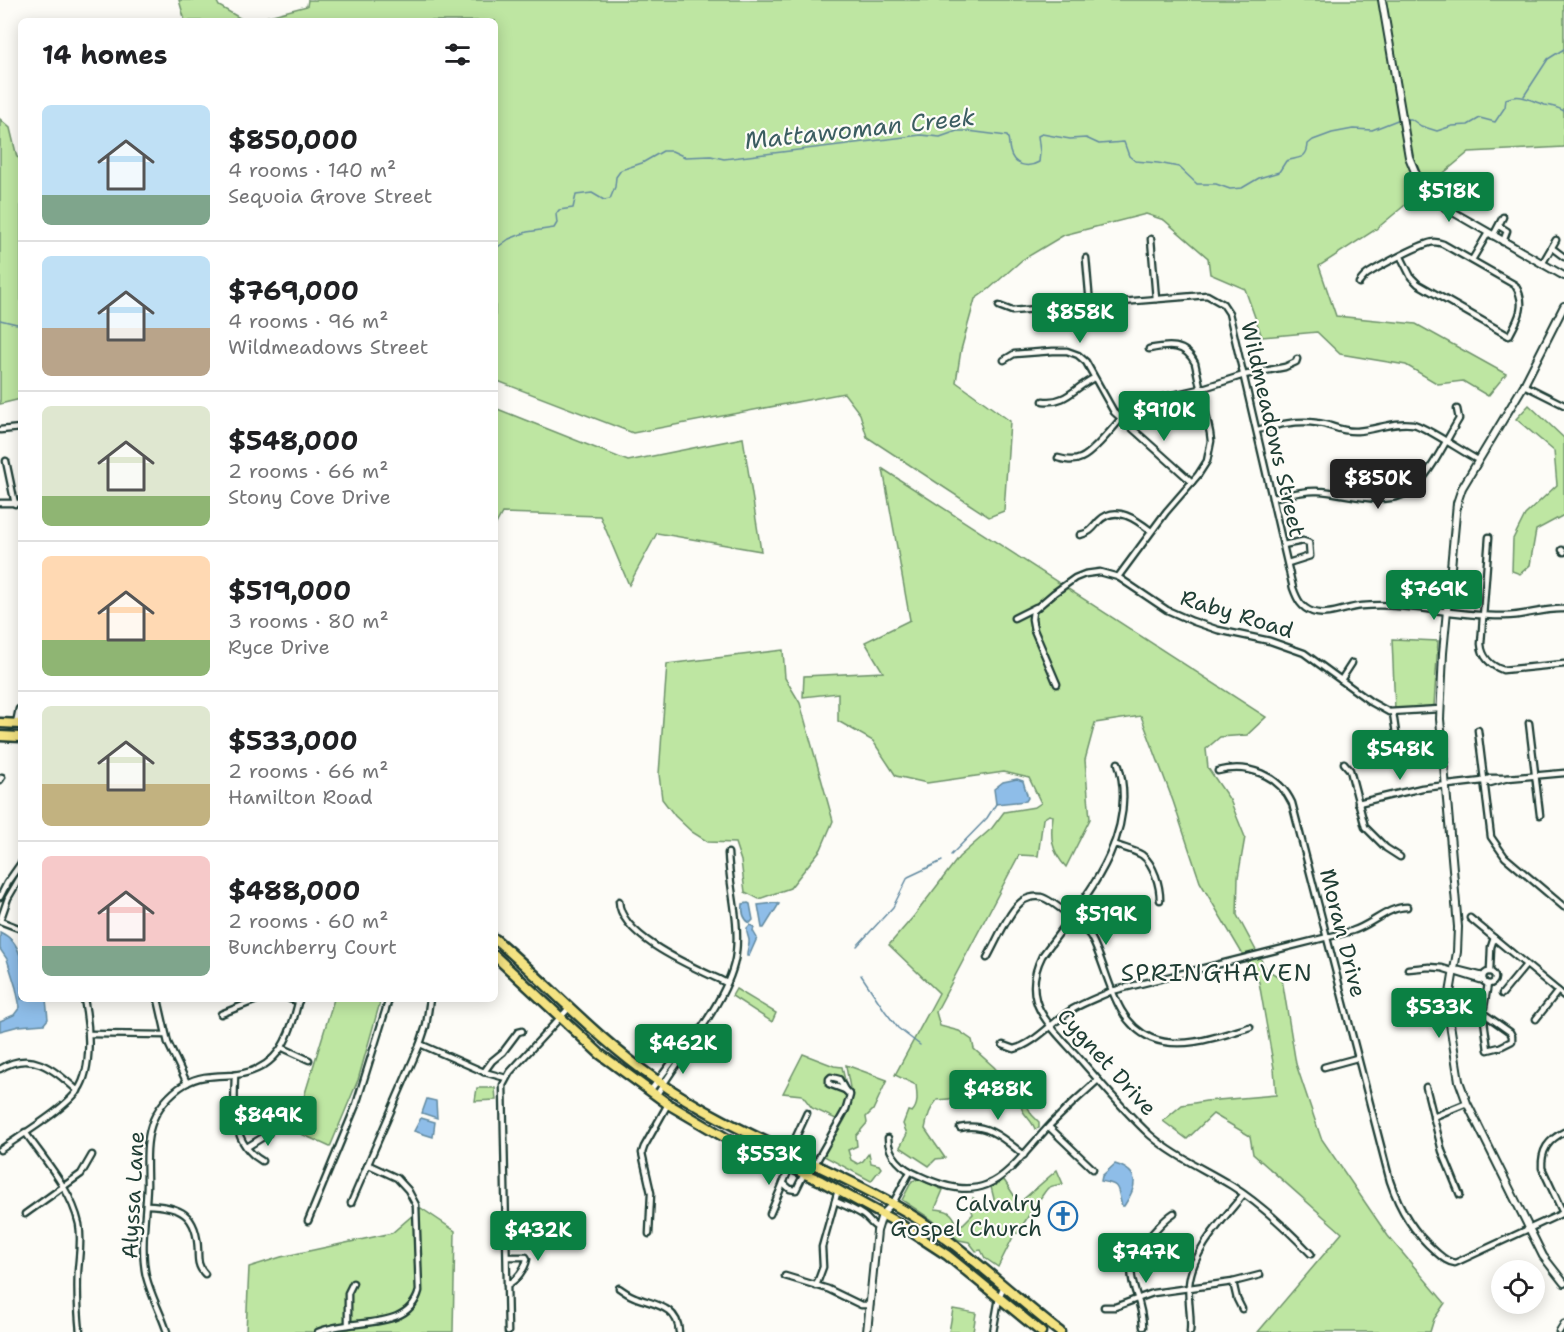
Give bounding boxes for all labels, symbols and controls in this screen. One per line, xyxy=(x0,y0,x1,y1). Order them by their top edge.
text: 14 homes xyxy=(42,37,168,72)
icon: filters xyxy=(441,38,474,71)
water label: Mattawoman Creek xyxy=(743,101,977,157)
text: $850,000 xyxy=(228,122,358,157)
icon: home xyxy=(90,129,162,201)
text: 4 rooms · 140 m² xyxy=(228,157,396,183)
pin: $518K xyxy=(1407,172,1491,223)
text: $518K xyxy=(1418,178,1480,204)
text: Sequoia Grove Street xyxy=(228,183,433,209)
text: $769,000 xyxy=(228,273,359,308)
icon: home xyxy=(90,280,162,352)
pin: $858K xyxy=(1038,293,1122,344)
text: $858K xyxy=(1046,299,1114,325)
text: 4 rooms · 96 m² xyxy=(228,308,389,334)
street label: Wildmeadows Street xyxy=(1234,318,1312,540)
text: Wildmeadows Street xyxy=(228,334,429,360)
pin: $910K xyxy=(1122,391,1206,442)
text: $910K xyxy=(1133,397,1195,423)
text: $548,000 xyxy=(228,423,358,458)
icon: home xyxy=(90,430,162,502)
text: 2 rooms · 66 m² xyxy=(228,458,389,484)
pin: $850K xyxy=(1336,459,1420,510)
text: $850K xyxy=(1344,465,1412,491)
text: Stony Cove Drive xyxy=(228,484,391,510)
pin: $769K xyxy=(1392,570,1476,621)
text: $519,000 xyxy=(228,573,351,608)
text: $769K xyxy=(1400,576,1468,602)
icon: home xyxy=(90,580,162,652)
street label: Raby Road xyxy=(1177,583,1297,645)
text: 3 rooms · 80 m² xyxy=(228,608,389,634)
text: Ryce Drive xyxy=(228,634,330,660)
text: $533,000 xyxy=(228,723,358,758)
icon: home xyxy=(90,730,162,802)
pin: $548K xyxy=(1358,730,1442,781)
text: $548K xyxy=(1366,736,1434,762)
text: 2 rooms · 66 m² xyxy=(228,758,389,784)
text: Hamilton Road xyxy=(228,784,373,810)
street label: Moran Drive xyxy=(1313,866,1373,1000)
text: $488,000 xyxy=(228,873,360,908)
icon: home xyxy=(90,880,162,952)
pin: $519K xyxy=(1064,895,1148,946)
text: $519K xyxy=(1075,901,1137,927)
text: 2 rooms · 60 m² xyxy=(228,908,388,934)
text: Bunchberry Court xyxy=(228,934,397,960)
district label: SPRINGHAVEN xyxy=(1121,957,1313,989)
pin: $533K xyxy=(1397,988,1481,1039)
text: $533K xyxy=(1405,994,1473,1020)
street label: Cygnet Drive xyxy=(1051,1002,1163,1122)
pin: $462K xyxy=(641,1024,725,1075)
text: $462K xyxy=(649,1030,717,1056)
pin: $488K xyxy=(956,1070,1040,1121)
text: $488K xyxy=(963,1076,1033,1102)
pin: $849K xyxy=(226,1096,310,1147)
text: $849K xyxy=(234,1102,302,1128)
street label: Alyssa Lane xyxy=(115,1130,151,1260)
pin: $553K xyxy=(727,1135,811,1186)
text: $553K xyxy=(736,1141,802,1167)
place label: Calvalry Gospel Church xyxy=(890,1189,1042,1243)
church icon: Calvalry Gospel Church xyxy=(1047,1200,1079,1232)
pin: $432K xyxy=(496,1211,580,1262)
text: $432K xyxy=(504,1217,572,1243)
pin: $747K xyxy=(1104,1233,1188,1284)
text: $747K xyxy=(1112,1239,1180,1265)
map controls xyxy=(1491,1260,1545,1314)
button: locate xyxy=(1491,1260,1545,1314)

